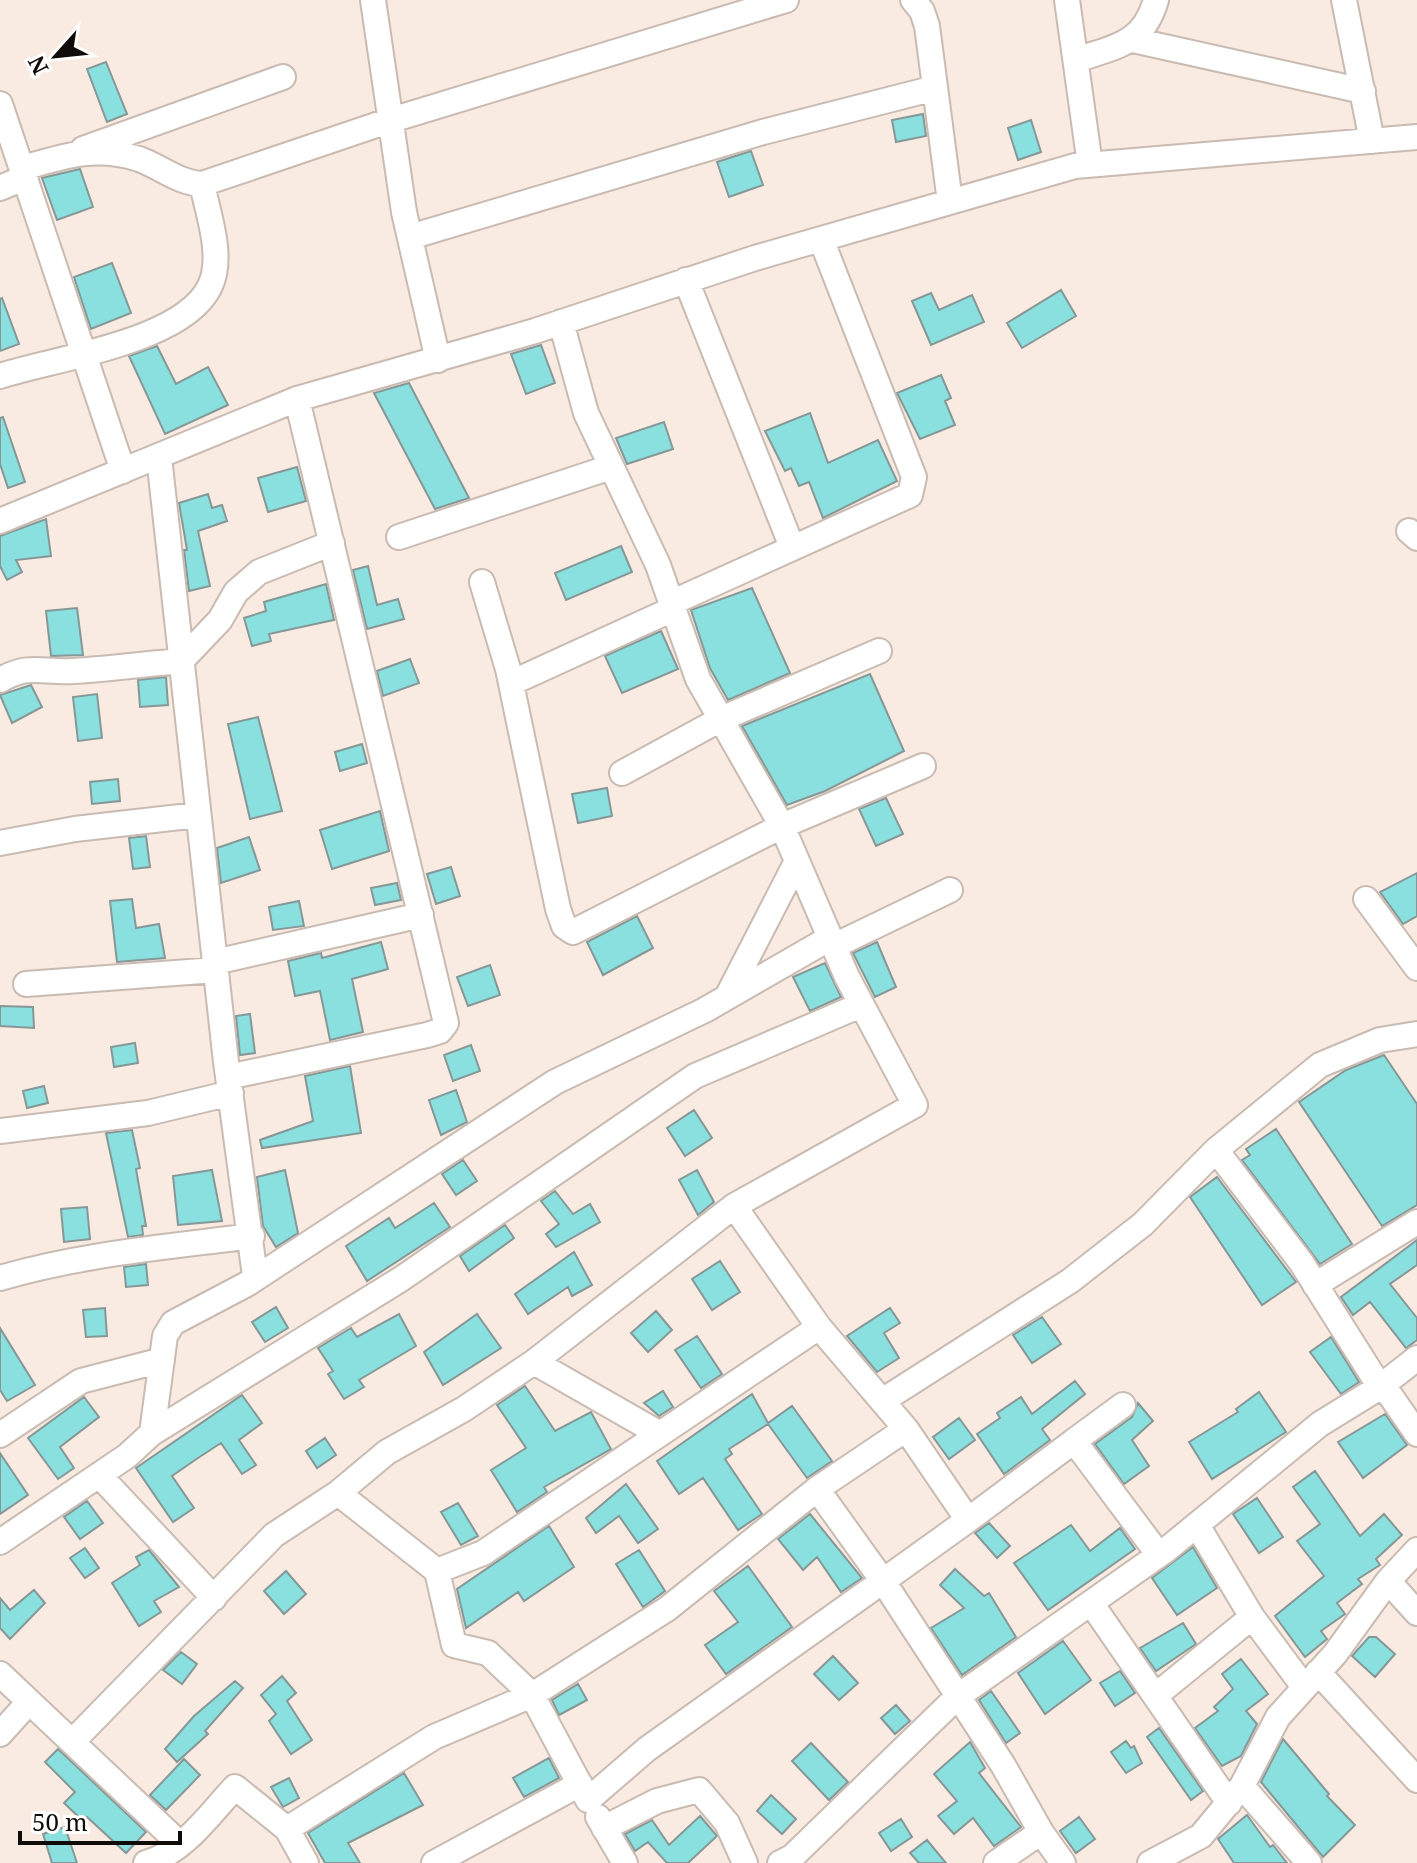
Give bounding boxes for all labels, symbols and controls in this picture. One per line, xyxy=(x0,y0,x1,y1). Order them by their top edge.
north arrow xyxy=(16,16,96,96)
text: N xyxy=(20,51,55,80)
scale bar xyxy=(20,1795,180,1845)
text: 50 m xyxy=(32,1805,88,1838)

